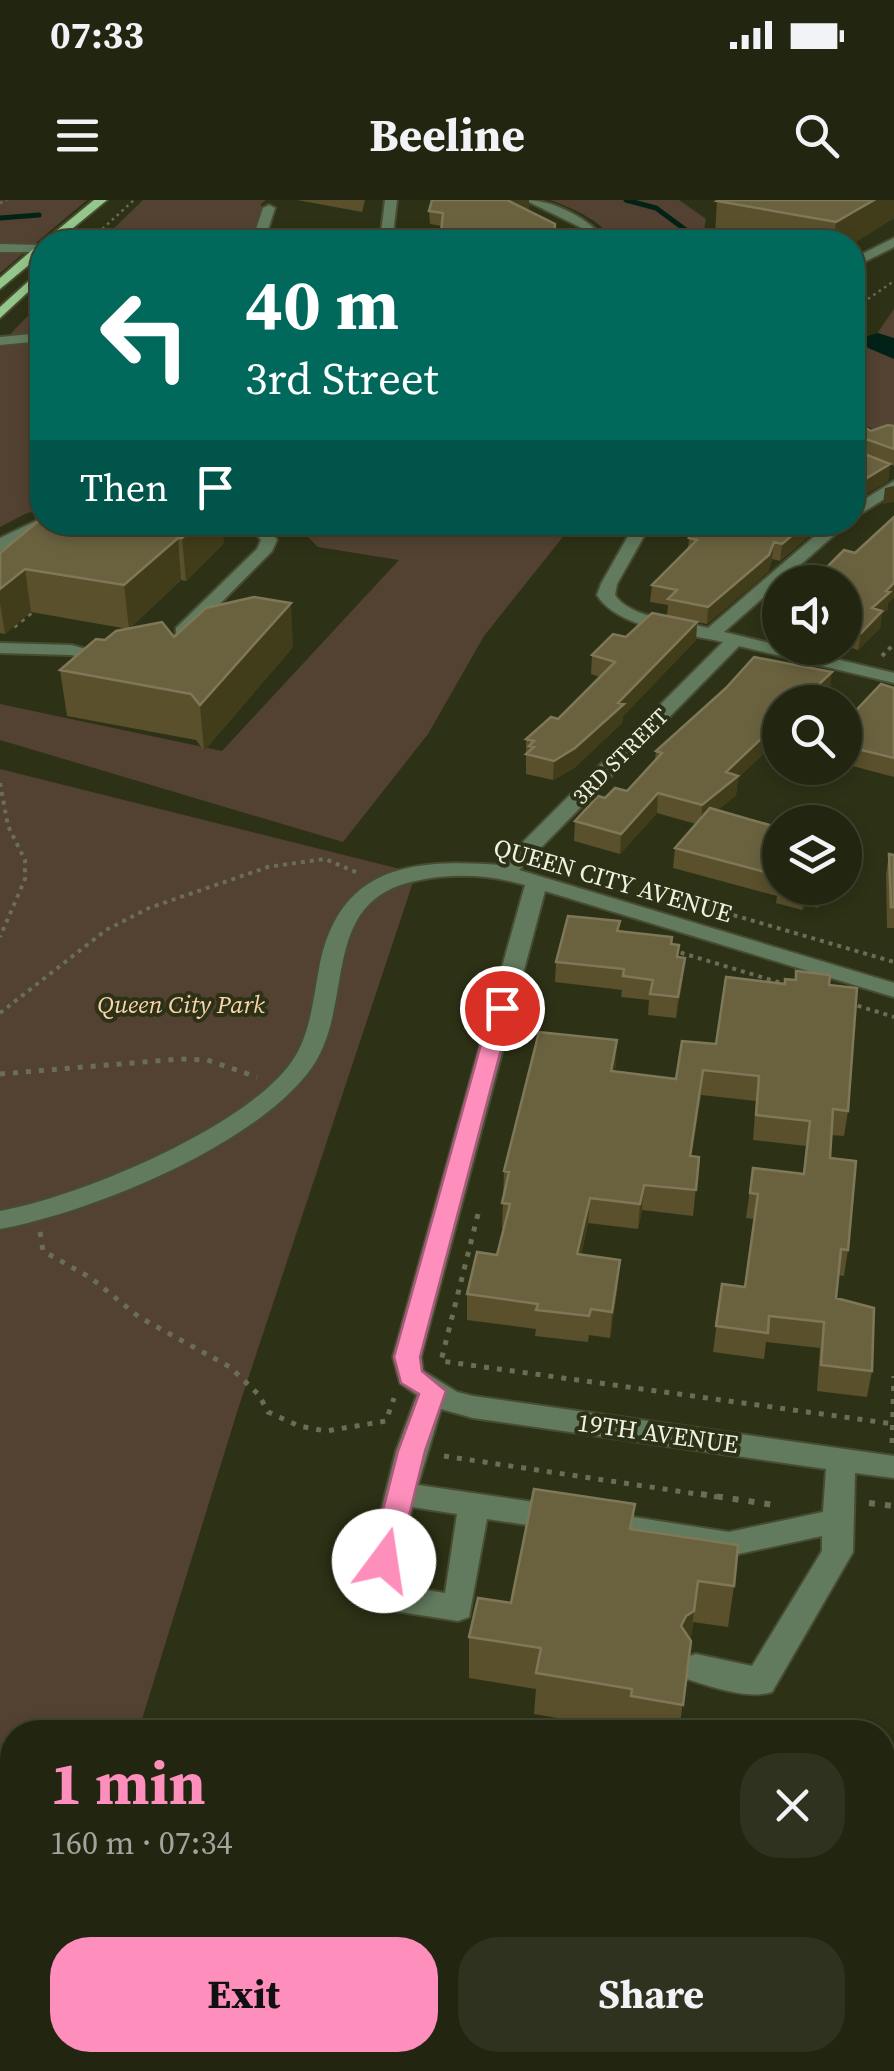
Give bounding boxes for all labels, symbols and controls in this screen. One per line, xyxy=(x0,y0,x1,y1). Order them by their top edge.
text: 07:33 xyxy=(50,9,144,61)
text: Beeline xyxy=(369,104,525,166)
icon: menu xyxy=(50,108,105,163)
icon: search xyxy=(789,108,844,163)
text: 40 m xyxy=(245,256,399,352)
icon: left xyxy=(80,270,210,400)
text: 3rd Street xyxy=(245,347,438,409)
icon: arrive xyxy=(188,460,243,515)
text: Then xyxy=(80,462,168,514)
map controls xyxy=(762,565,862,905)
button: sound xyxy=(762,565,862,665)
button: search xyxy=(762,685,862,785)
street label: 3RD STREET xyxy=(565,701,675,811)
button: layers xyxy=(762,805,862,905)
street label: QUEEN CITY AVENUE xyxy=(490,830,736,930)
pin xyxy=(460,966,545,1051)
icon: arrive xyxy=(475,981,530,1036)
park label: Queen City Park xyxy=(97,987,265,1021)
street label: 19TH AVENUE xyxy=(575,1405,741,1461)
position arrow xyxy=(332,1509,436,1613)
text: 1 min xyxy=(50,1742,206,1824)
button: close xyxy=(740,1753,845,1858)
text: 160 m · 07:34 xyxy=(50,1821,232,1865)
button: Exit xyxy=(50,1937,438,2052)
button: Share xyxy=(458,1937,845,2052)

